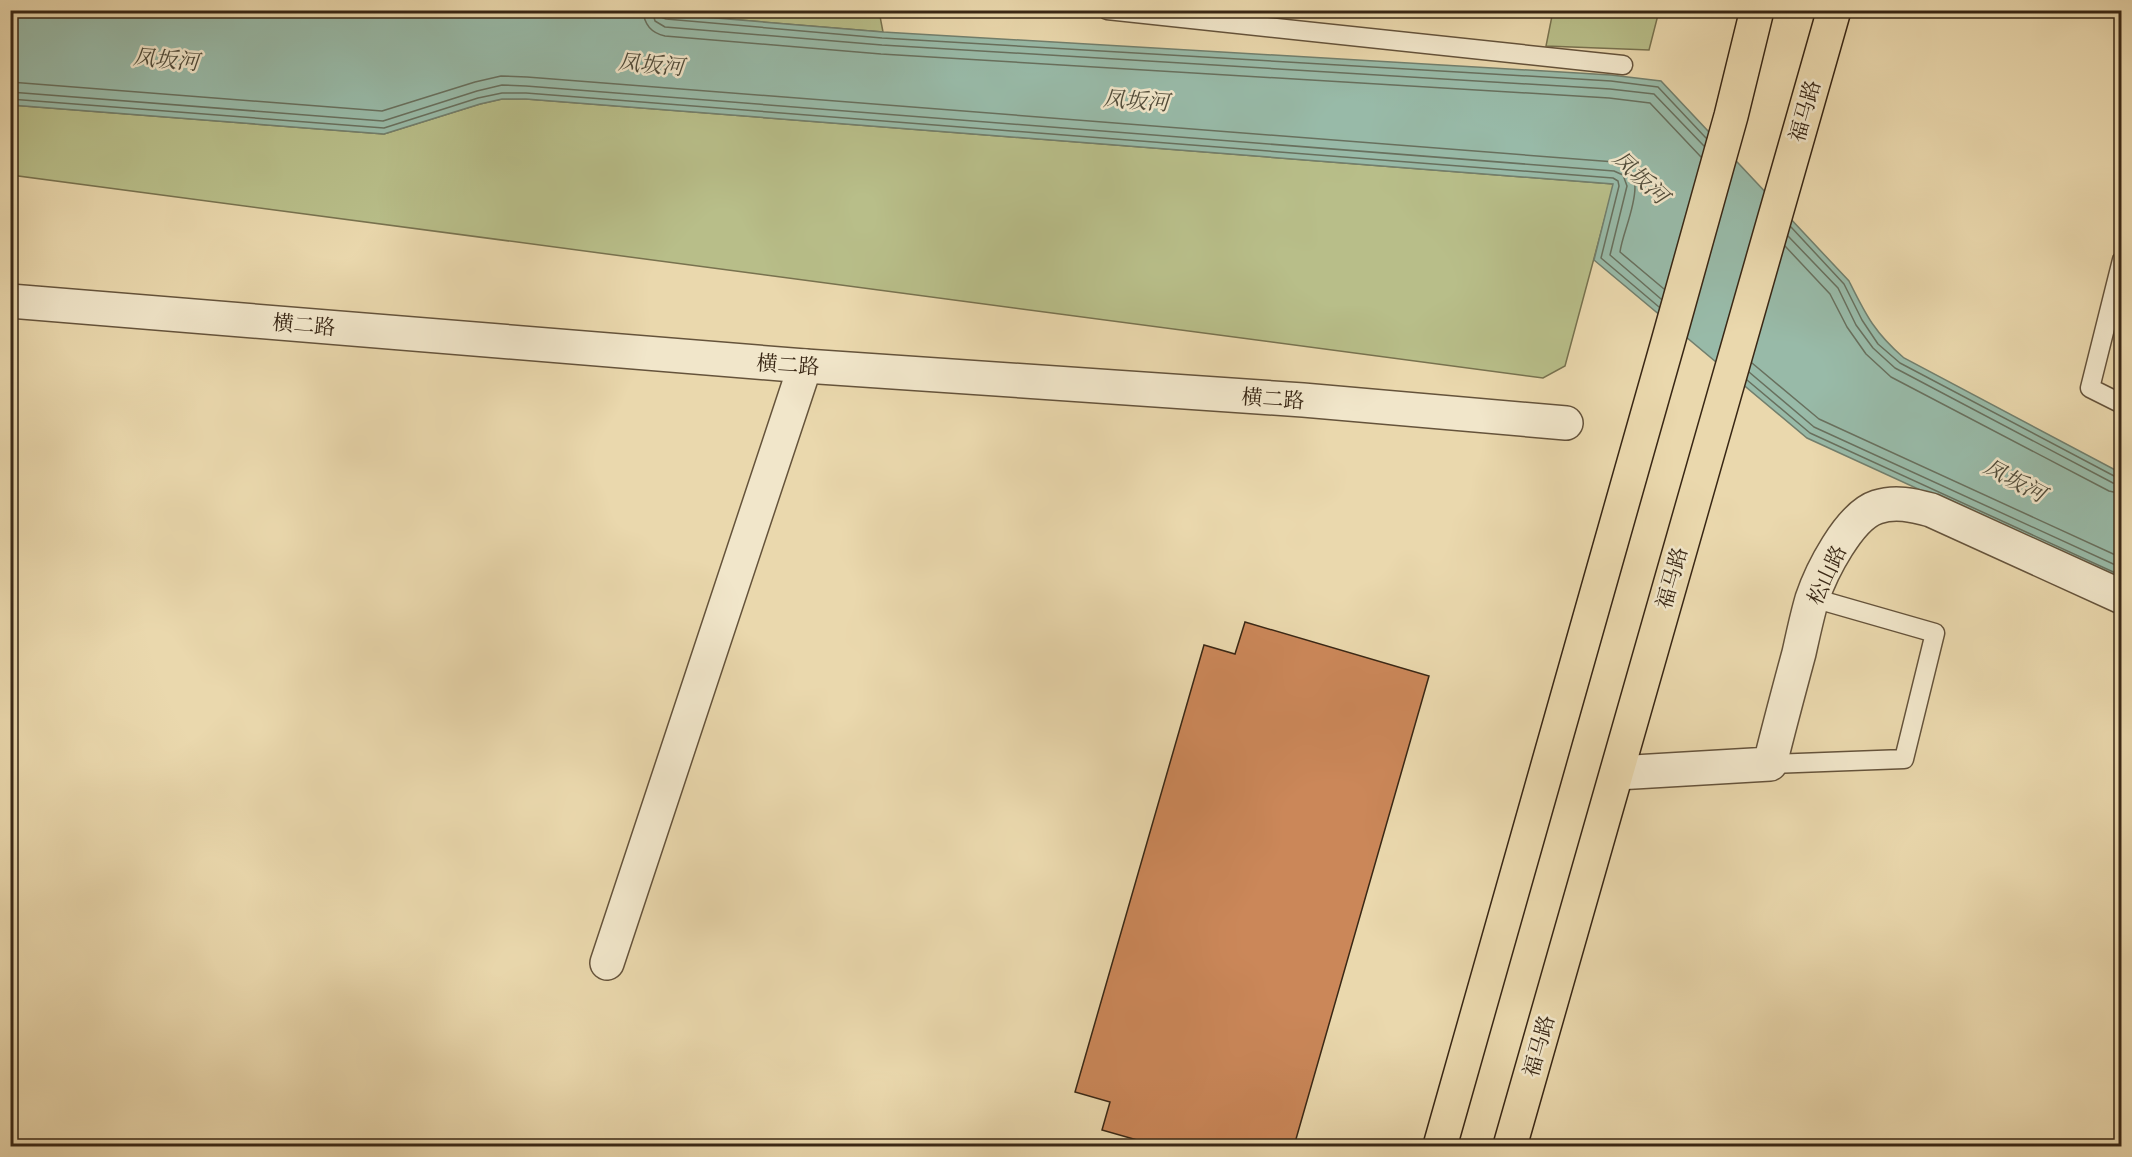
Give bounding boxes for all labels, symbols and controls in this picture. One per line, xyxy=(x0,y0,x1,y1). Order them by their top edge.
water label: 凤坂河 xyxy=(132,43,204,76)
water label: 凤坂河 xyxy=(617,48,689,81)
street label: 福马路 xyxy=(1784,77,1825,145)
water label: 凤坂河 xyxy=(1102,85,1174,117)
water label: 凤坂河 xyxy=(1607,145,1677,212)
street label: 横二路 xyxy=(272,309,337,340)
street label: 横二路 xyxy=(756,350,820,379)
street label: 横二路 xyxy=(1241,384,1305,413)
water label: 凤坂河 xyxy=(1979,453,2054,510)
street label: 松山路 xyxy=(1802,541,1851,609)
street label: 福马路 xyxy=(1651,544,1692,612)
street label: 福马路 xyxy=(1518,1012,1559,1080)

